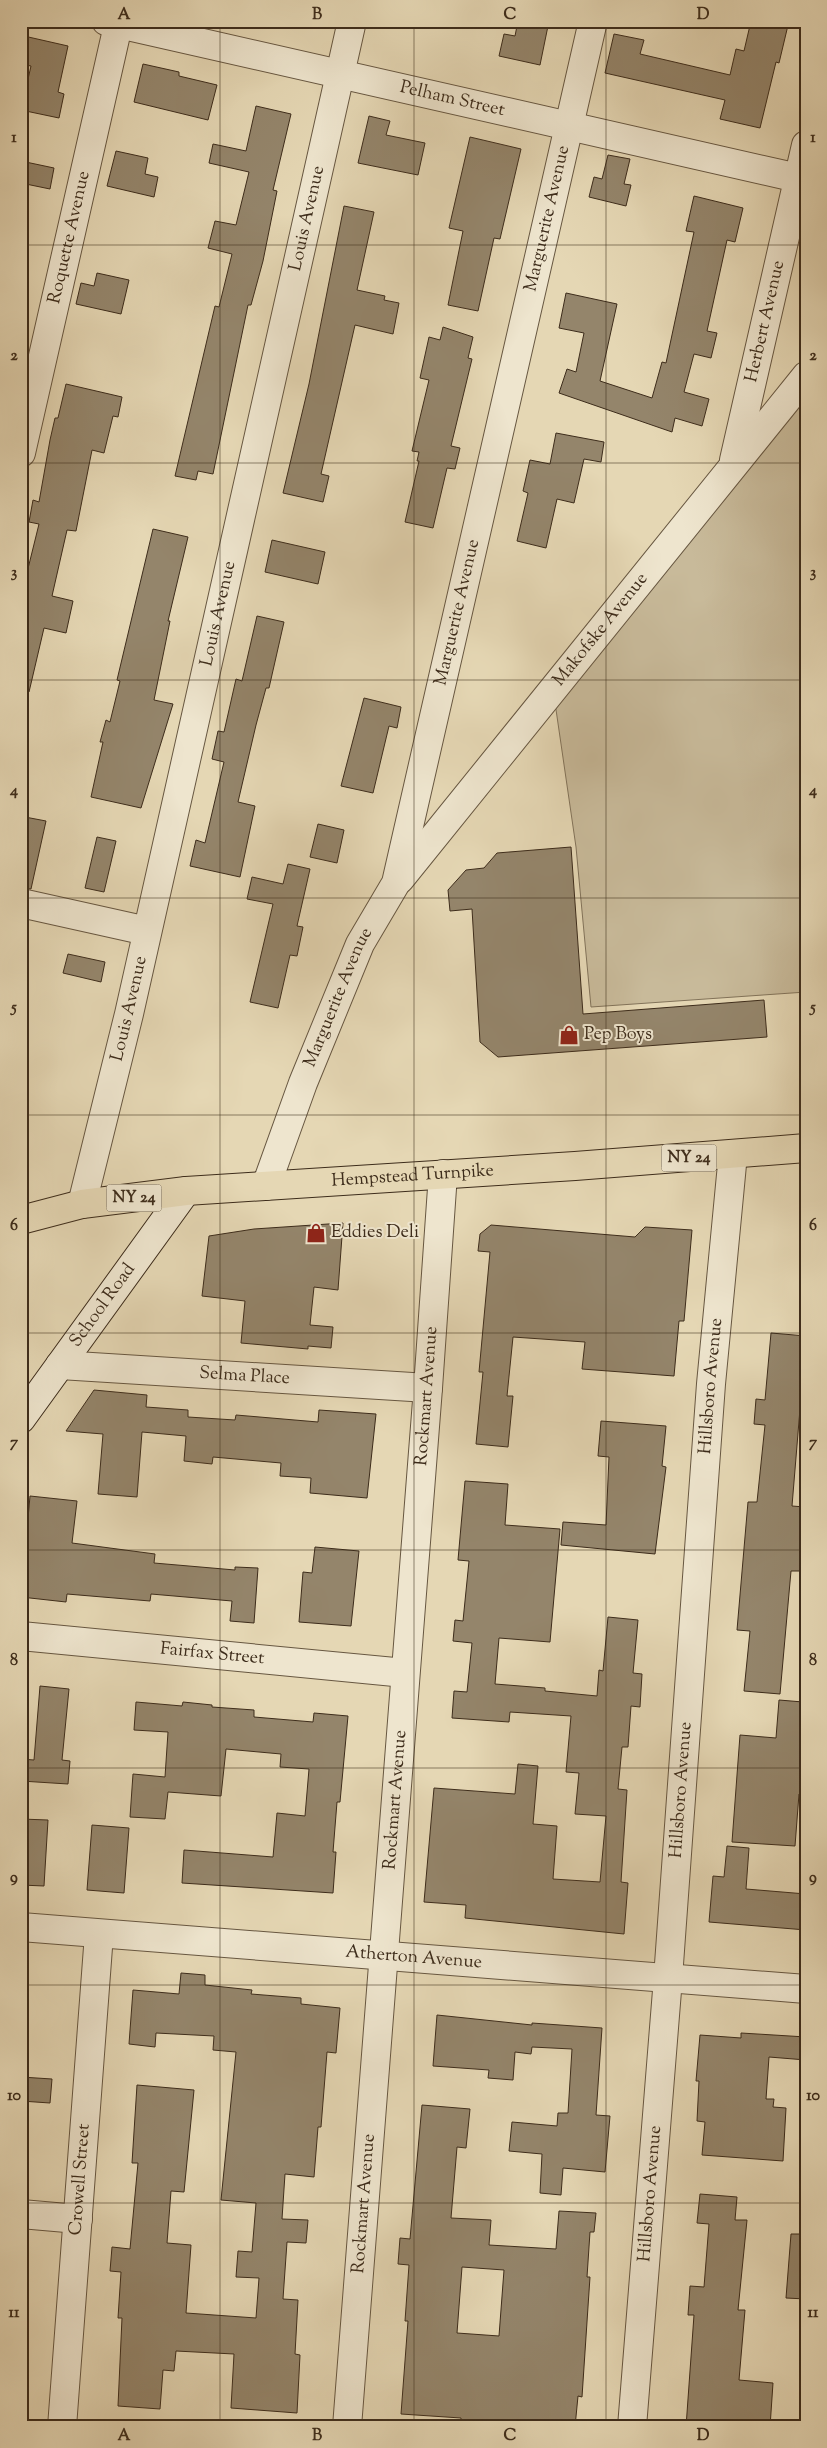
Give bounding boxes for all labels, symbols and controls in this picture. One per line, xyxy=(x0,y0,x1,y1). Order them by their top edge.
text: A xyxy=(118,4,131,27)
text: B xyxy=(312,4,322,27)
text: C xyxy=(504,4,517,27)
text: D xyxy=(697,4,710,27)
street label: Pelham Street xyxy=(397,75,507,124)
text: 1 xyxy=(11,127,17,150)
text: 1 xyxy=(810,127,816,150)
street label: Marguerite Avenue xyxy=(519,143,577,294)
street label: Louis Avenue xyxy=(283,163,332,274)
street label: Roquette Avenue xyxy=(42,168,98,306)
street label: Herbert Avenue xyxy=(739,258,792,385)
text: 2 xyxy=(10,345,18,368)
text: 2 xyxy=(809,345,817,368)
street label: Marguerite Avenue xyxy=(429,537,487,688)
street label: Louis Avenue xyxy=(194,558,243,669)
text: 3 xyxy=(11,562,18,585)
text: 3 xyxy=(810,562,817,585)
street label: Makofske Avenue xyxy=(547,568,655,692)
text: 4 xyxy=(9,780,18,803)
text: 4 xyxy=(808,780,817,803)
street label: Marguerite Avenue xyxy=(298,923,380,1071)
street label: Louis Avenue xyxy=(105,954,155,1064)
text: 5 xyxy=(9,997,17,1020)
text: 5 xyxy=(808,997,816,1020)
place label: Pep Boys xyxy=(584,1022,652,1048)
shop icon: Pep Boys xyxy=(558,1024,580,1046)
road number: NY 24 xyxy=(662,1144,716,1172)
street label: Hempstead Turnpike xyxy=(331,1158,495,1195)
road number: NY 24 xyxy=(106,1184,162,1212)
text: 6 xyxy=(10,1215,18,1238)
text: 6 xyxy=(809,1215,817,1238)
place label: Eddies Deli xyxy=(331,1220,419,1246)
shop icon: Eddies Deli xyxy=(305,1222,327,1244)
street label: School Road xyxy=(64,1258,142,1353)
street label: Hillsboro Avenue xyxy=(693,1317,730,1455)
street label: Rockmart Avenue xyxy=(409,1325,445,1467)
street label: Selma Place xyxy=(198,1361,291,1392)
text: 7 xyxy=(10,1432,19,1455)
text: 7 xyxy=(809,1432,818,1455)
street label: Fairfax Street xyxy=(159,1636,265,1672)
text: 8 xyxy=(10,1650,18,1673)
text: 8 xyxy=(809,1650,817,1673)
street label: Hillsboro Avenue xyxy=(664,1721,700,1859)
street label: Rockmart Avenue xyxy=(377,1729,414,1871)
text: 9 xyxy=(10,1867,18,1890)
text: 9 xyxy=(809,1867,817,1890)
street label: Atherton Avenue xyxy=(345,1940,483,1976)
text: 10 xyxy=(7,2085,21,2108)
text: 10 xyxy=(806,2085,820,2108)
street label: Crowell Street xyxy=(63,2123,98,2237)
street label: Hillsboro Avenue xyxy=(632,2125,669,2263)
street label: Rockmart Avenue xyxy=(346,2133,383,2274)
text: 11 xyxy=(9,2302,20,2325)
text: 11 xyxy=(808,2302,819,2325)
text: A xyxy=(118,2425,131,2448)
text: B xyxy=(312,2425,322,2448)
text: C xyxy=(504,2425,517,2448)
text: D xyxy=(697,2425,710,2448)

